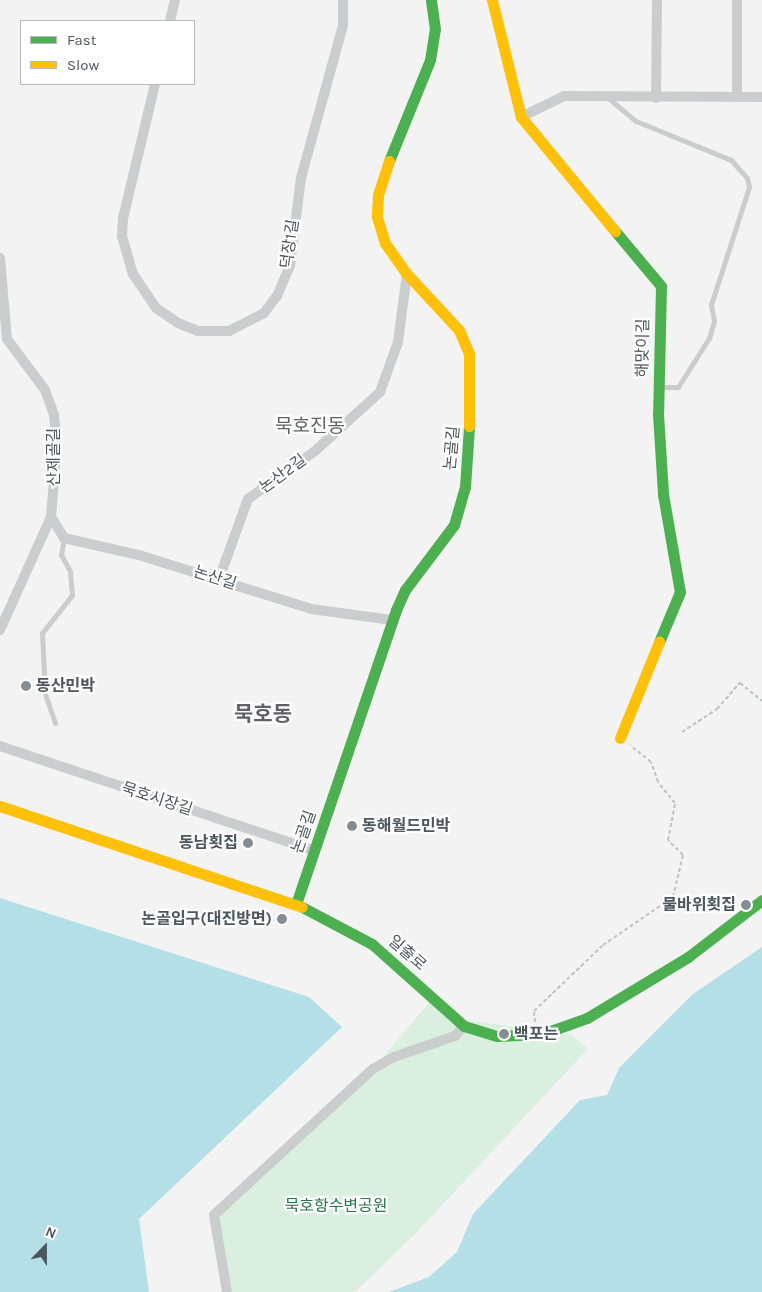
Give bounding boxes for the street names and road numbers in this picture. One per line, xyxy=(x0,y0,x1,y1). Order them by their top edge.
street label: 덕장1길 xyxy=(277,218,303,270)
street label: 해맞이길 xyxy=(633,318,653,378)
street label: 논골길 xyxy=(441,425,463,471)
street label: 산제골길 xyxy=(44,428,64,486)
street label: 논산2길 xyxy=(256,451,310,497)
street label: 논산길 xyxy=(191,562,239,594)
street label: 묵호시장길 xyxy=(119,778,195,820)
street label: 논골길 xyxy=(288,808,320,856)
street label: 일출로 xyxy=(384,931,430,975)

